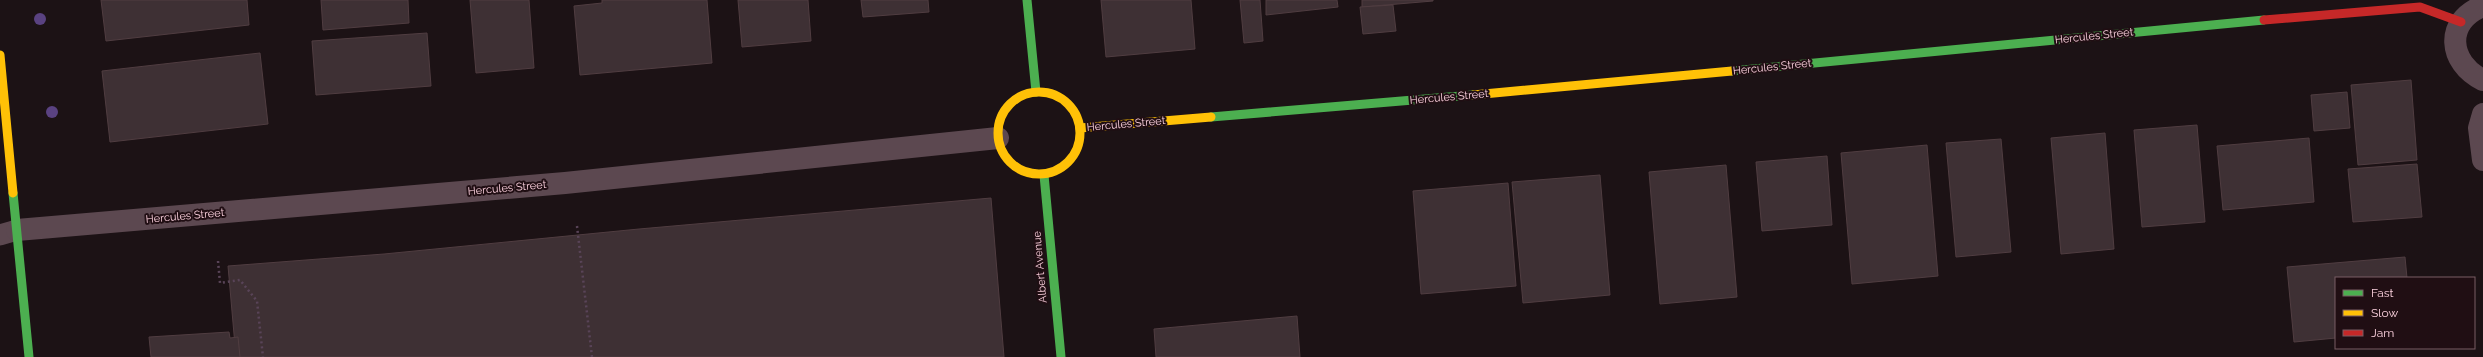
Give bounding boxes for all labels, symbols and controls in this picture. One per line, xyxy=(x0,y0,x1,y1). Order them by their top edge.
street label: Hercules Street xyxy=(2054,25,2134,47)
street label: Hercules Street xyxy=(1732,56,1812,78)
street label: Hercules Street xyxy=(1409,87,1489,107)
street label: Hercules Street xyxy=(1086,114,1166,134)
street label: Hercules Street xyxy=(467,178,547,198)
street label: Hercules Street xyxy=(145,206,225,226)
street label: Albert Avenue xyxy=(1030,230,1050,304)
legend xyxy=(2335,277,2475,349)
text: Fast xyxy=(2371,286,2394,300)
text: Slow xyxy=(2371,306,2398,320)
text: Jam xyxy=(2371,326,2394,340)

